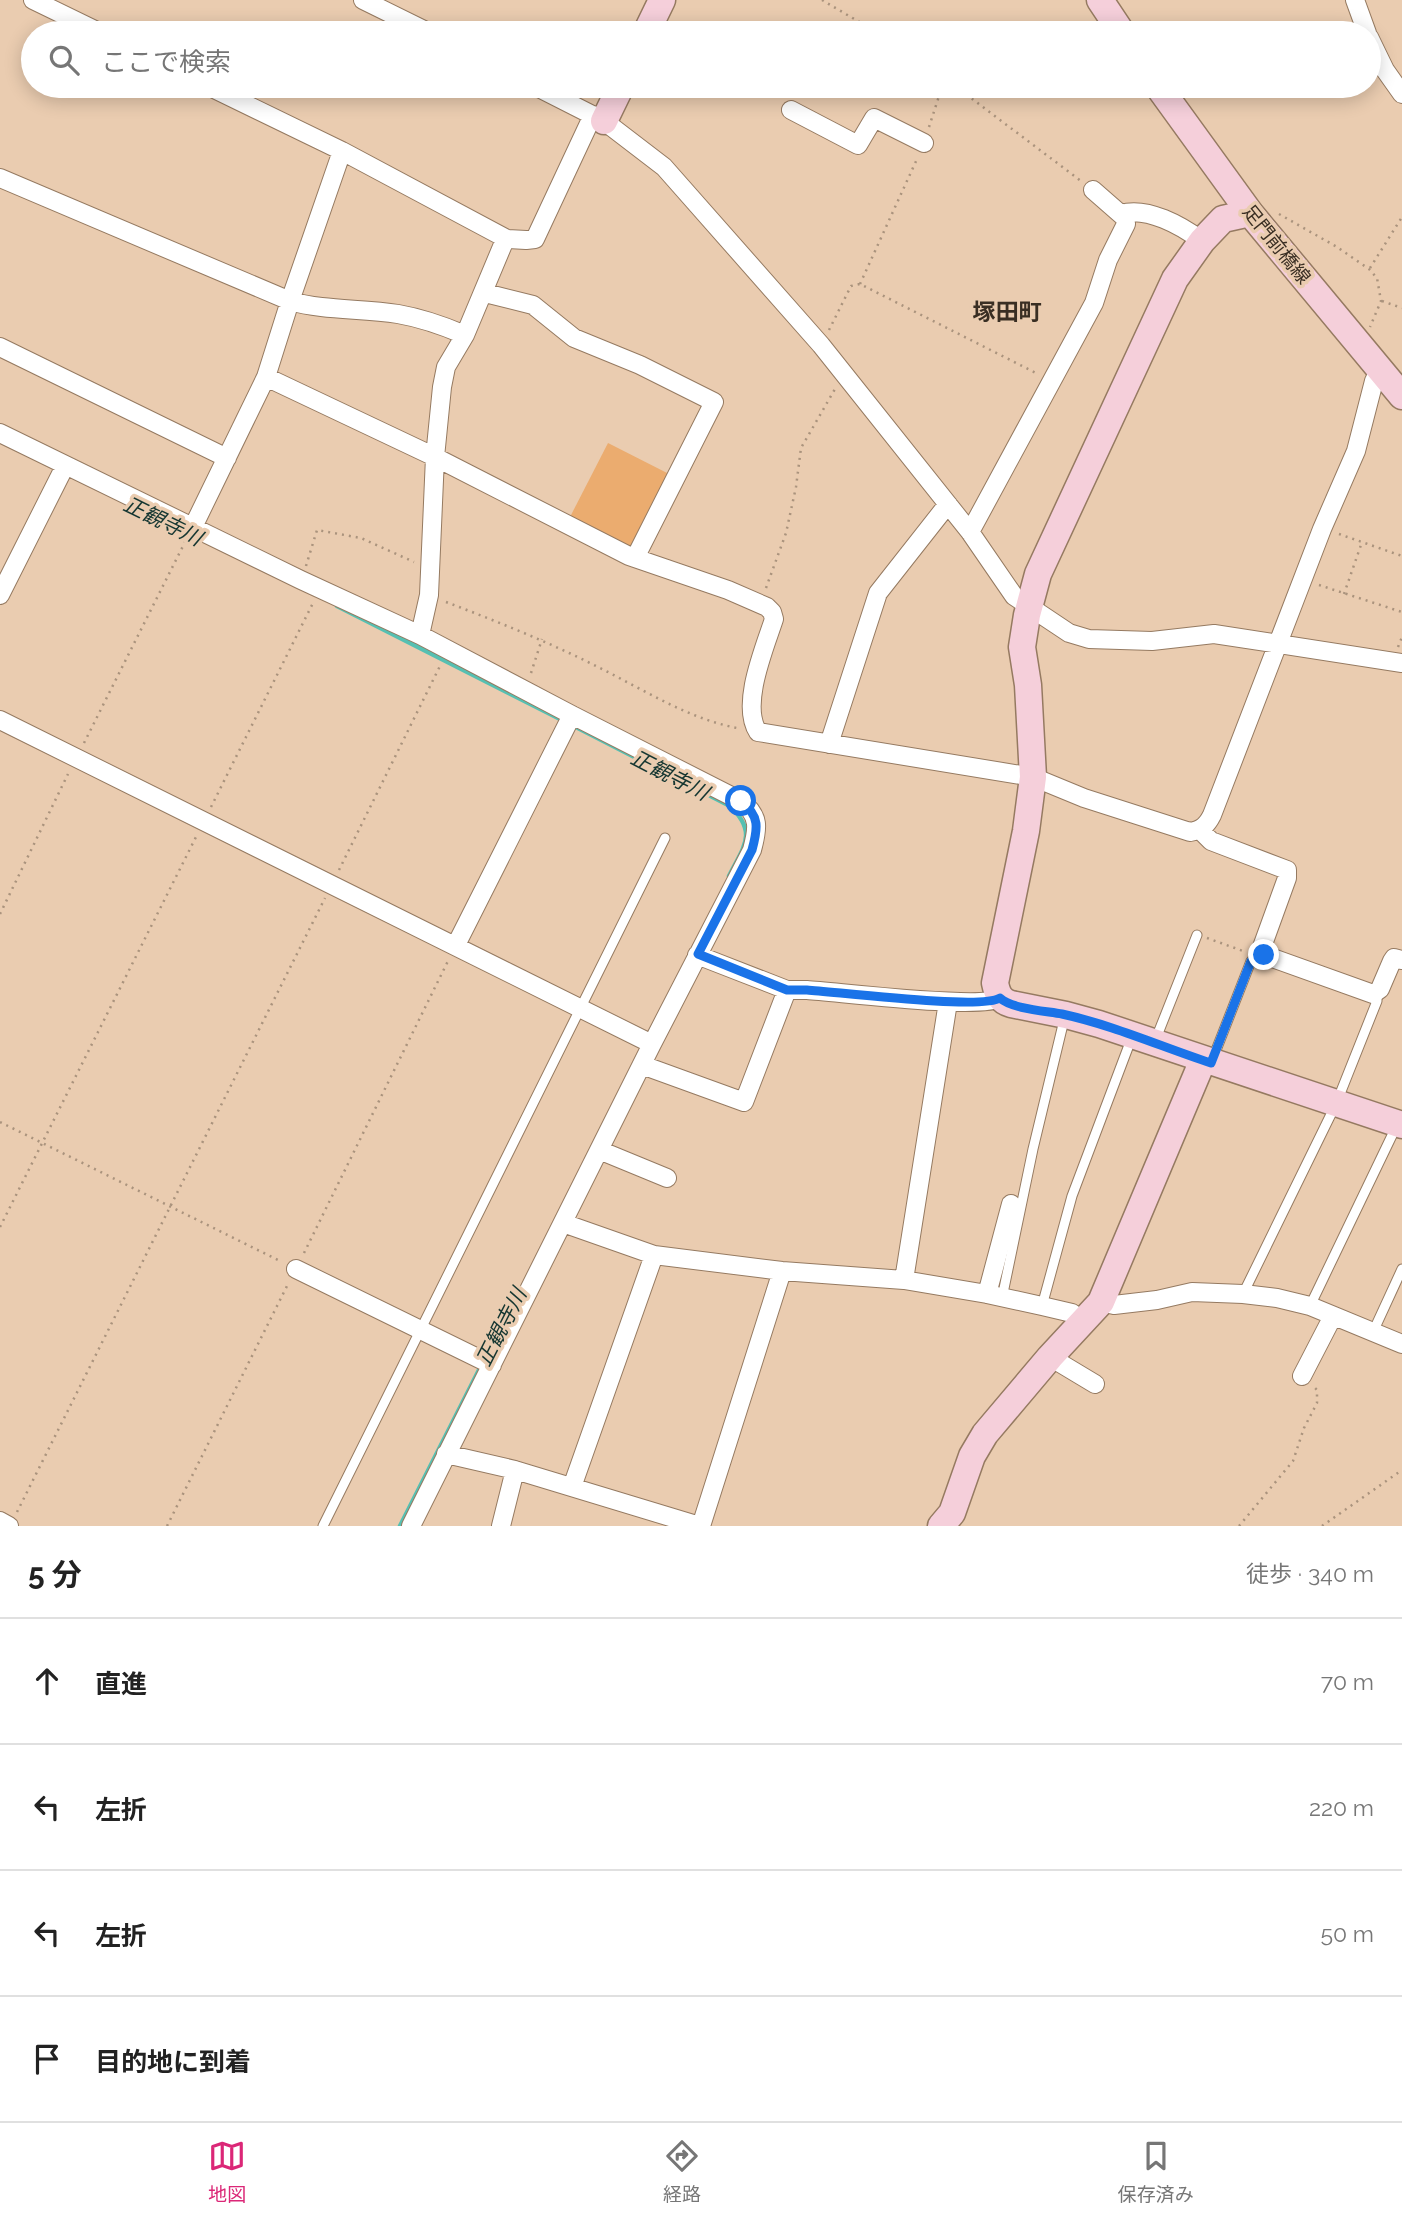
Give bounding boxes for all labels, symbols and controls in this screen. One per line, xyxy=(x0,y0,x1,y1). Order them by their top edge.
search box xyxy=(21,21,1381,98)
icon: search xyxy=(45,41,83,79)
text: ここで検索 xyxy=(101,47,231,77)
street label: 足門前橋線 xyxy=(1239,200,1315,288)
district label: 塚田町 xyxy=(973,298,1042,325)
water label: 正観寺川 xyxy=(120,491,208,552)
water label: 正観寺川 xyxy=(627,745,715,806)
route start xyxy=(725,785,756,816)
route end xyxy=(1248,939,1279,970)
water label: 正観寺川 xyxy=(471,1282,532,1370)
text: 5 分 xyxy=(28,1557,82,1592)
text: 徒歩 · 340 m xyxy=(1246,1560,1374,1587)
icon: ahead xyxy=(28,1662,66,1700)
text: 70 m xyxy=(1321,1668,1374,1695)
text: 直進 xyxy=(95,1669,147,1699)
icon: left xyxy=(28,1788,66,1826)
text: 220 m xyxy=(1309,1794,1374,1821)
text: 左折 xyxy=(95,1795,147,1825)
icon: left xyxy=(28,1914,66,1952)
text: 50 m xyxy=(1320,1920,1374,1947)
text: 左折 xyxy=(95,1921,147,1951)
icon: arrive xyxy=(28,2040,66,2078)
text: 目的地に到着 xyxy=(95,2047,251,2077)
tab: 地図 xyxy=(208,2137,246,2206)
tab: 経路 xyxy=(663,2137,701,2206)
tab: 保存済み xyxy=(1118,2137,1194,2206)

